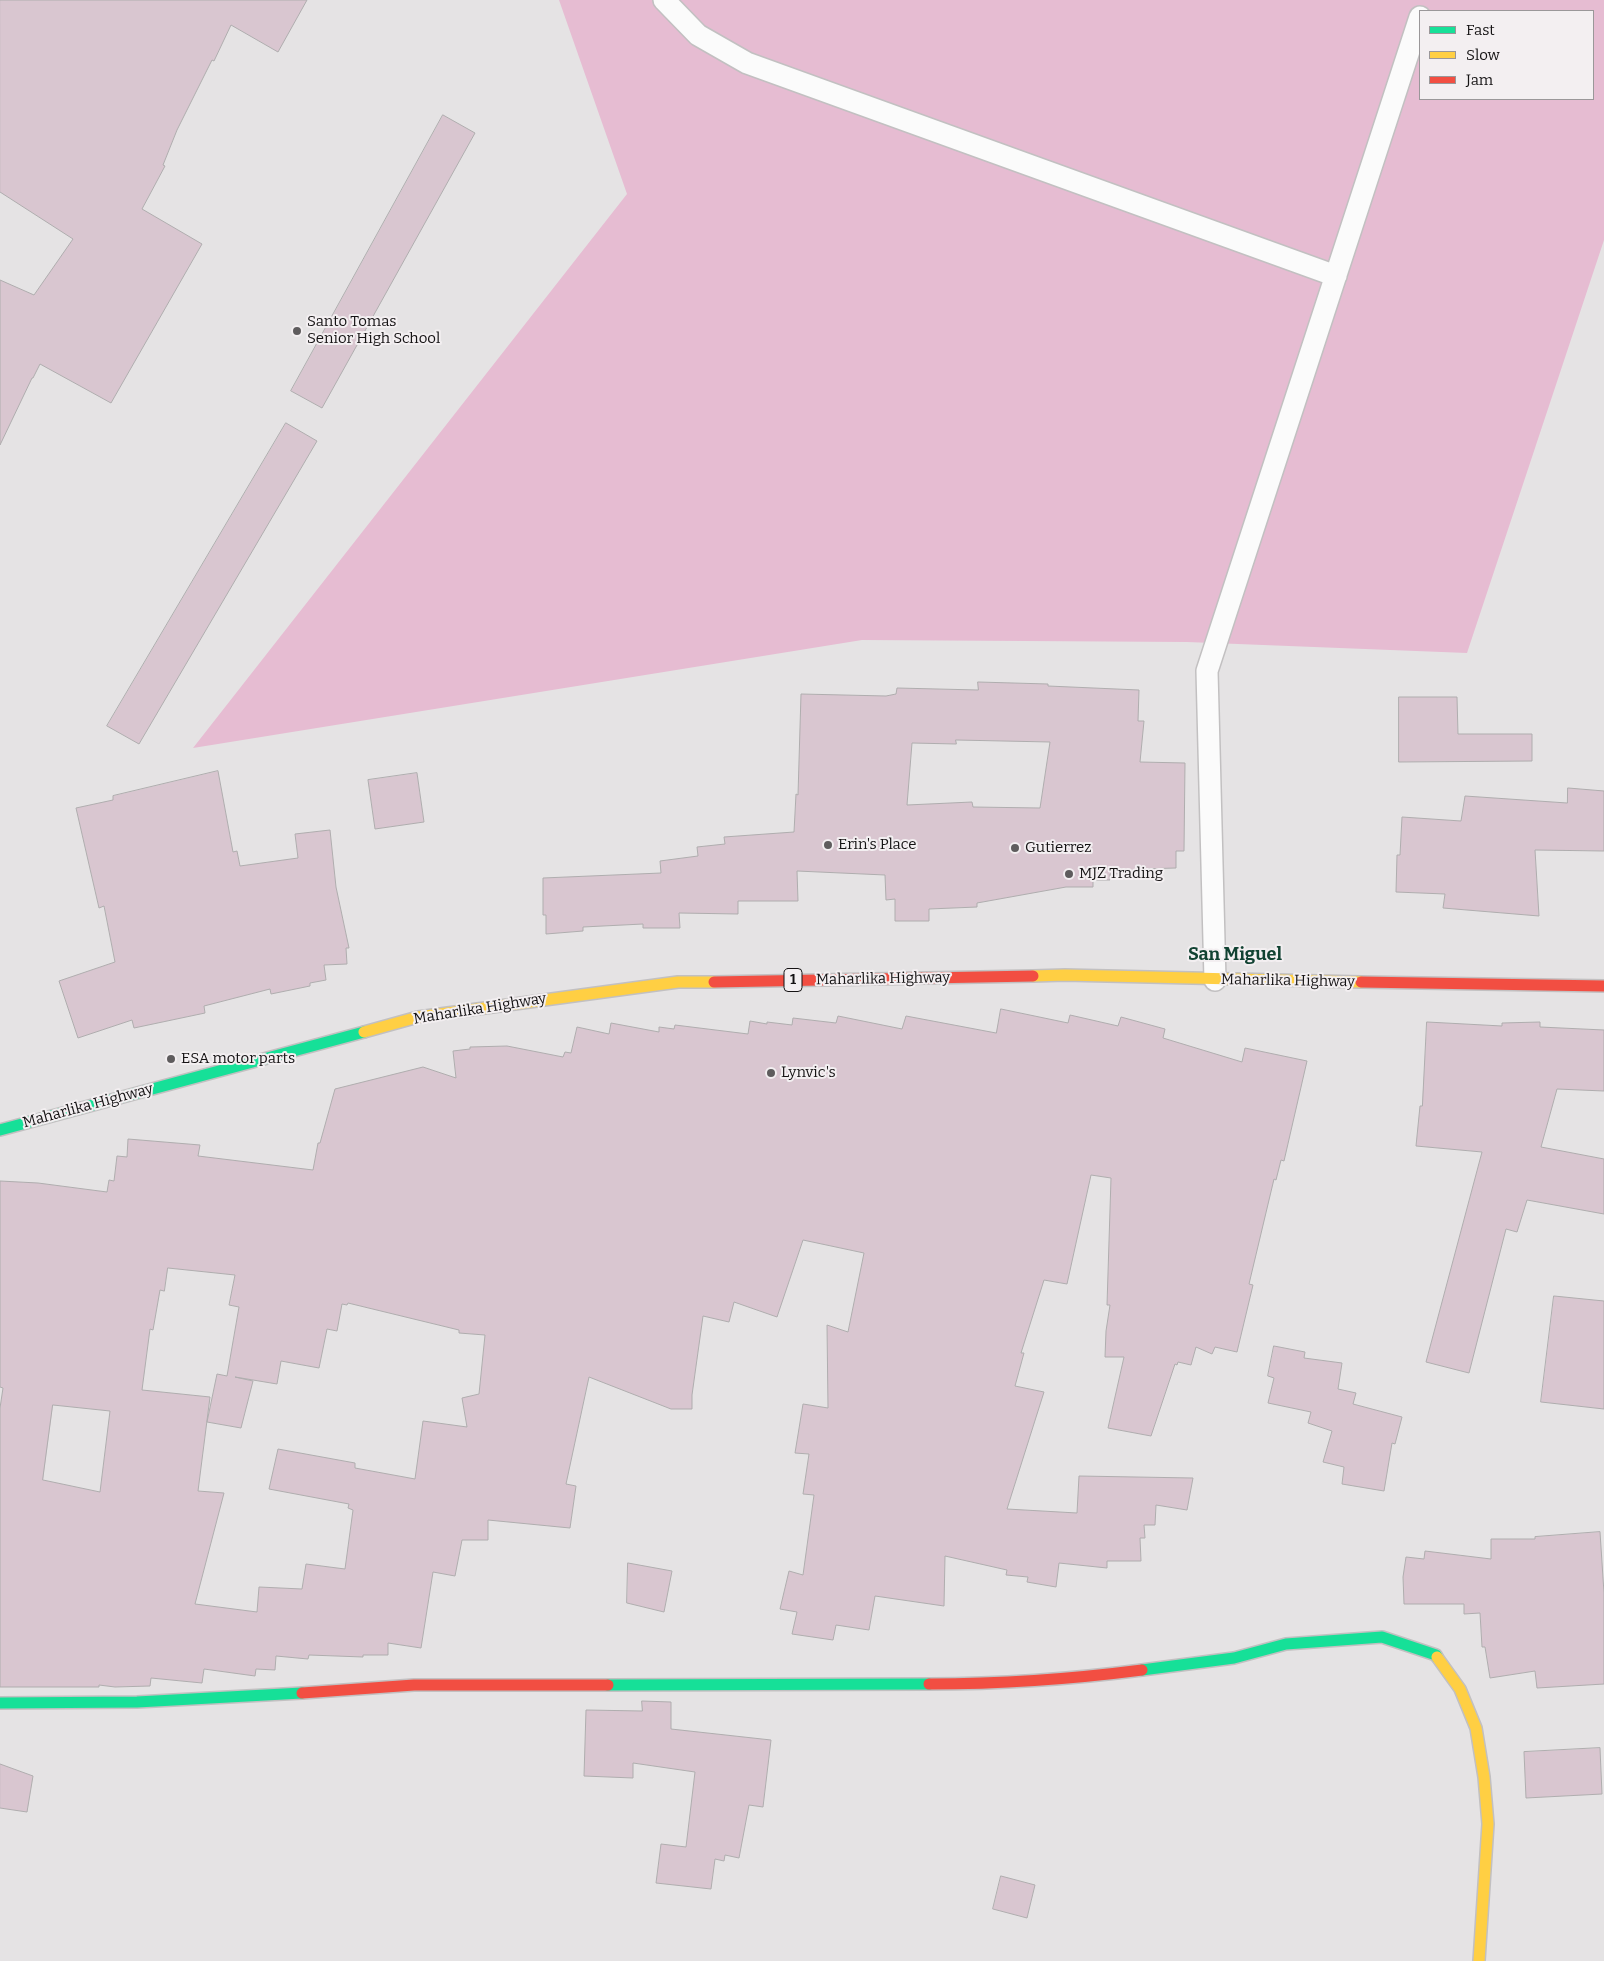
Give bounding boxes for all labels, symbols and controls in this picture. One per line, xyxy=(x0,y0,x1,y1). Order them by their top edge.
legend xyxy=(1419,10,1594,100)
text: Fast xyxy=(1466,21,1495,39)
text: Slow xyxy=(1466,46,1500,64)
text: Jam xyxy=(1466,71,1493,89)
place label: Santo Tomas Senior High School xyxy=(307,313,440,348)
marker: Santo Tomas Senior High School xyxy=(291,325,303,337)
place label: Erin's Place xyxy=(838,836,916,854)
marker: Erin's Place xyxy=(822,839,834,851)
place label: Gutierrez xyxy=(1025,839,1091,857)
marker: Gutierrez xyxy=(1009,842,1021,854)
place label: MJZ Trading xyxy=(1079,865,1163,883)
marker: MJZ Trading xyxy=(1063,868,1075,880)
district label: San Miguel xyxy=(1188,944,1282,966)
road number: 1 xyxy=(784,968,802,992)
street label: Maharlika Highway xyxy=(816,969,950,989)
street label: Maharlika Highway xyxy=(1221,971,1355,991)
street label: Maharlika Highway xyxy=(412,990,548,1028)
place label: ESA motor parts xyxy=(181,1050,295,1068)
marker: ESA motor parts xyxy=(165,1053,177,1065)
place label: Lynvic's xyxy=(781,1064,836,1082)
marker: Lynvic's xyxy=(765,1067,777,1079)
street label: Maharlika Highway xyxy=(21,1080,155,1132)

